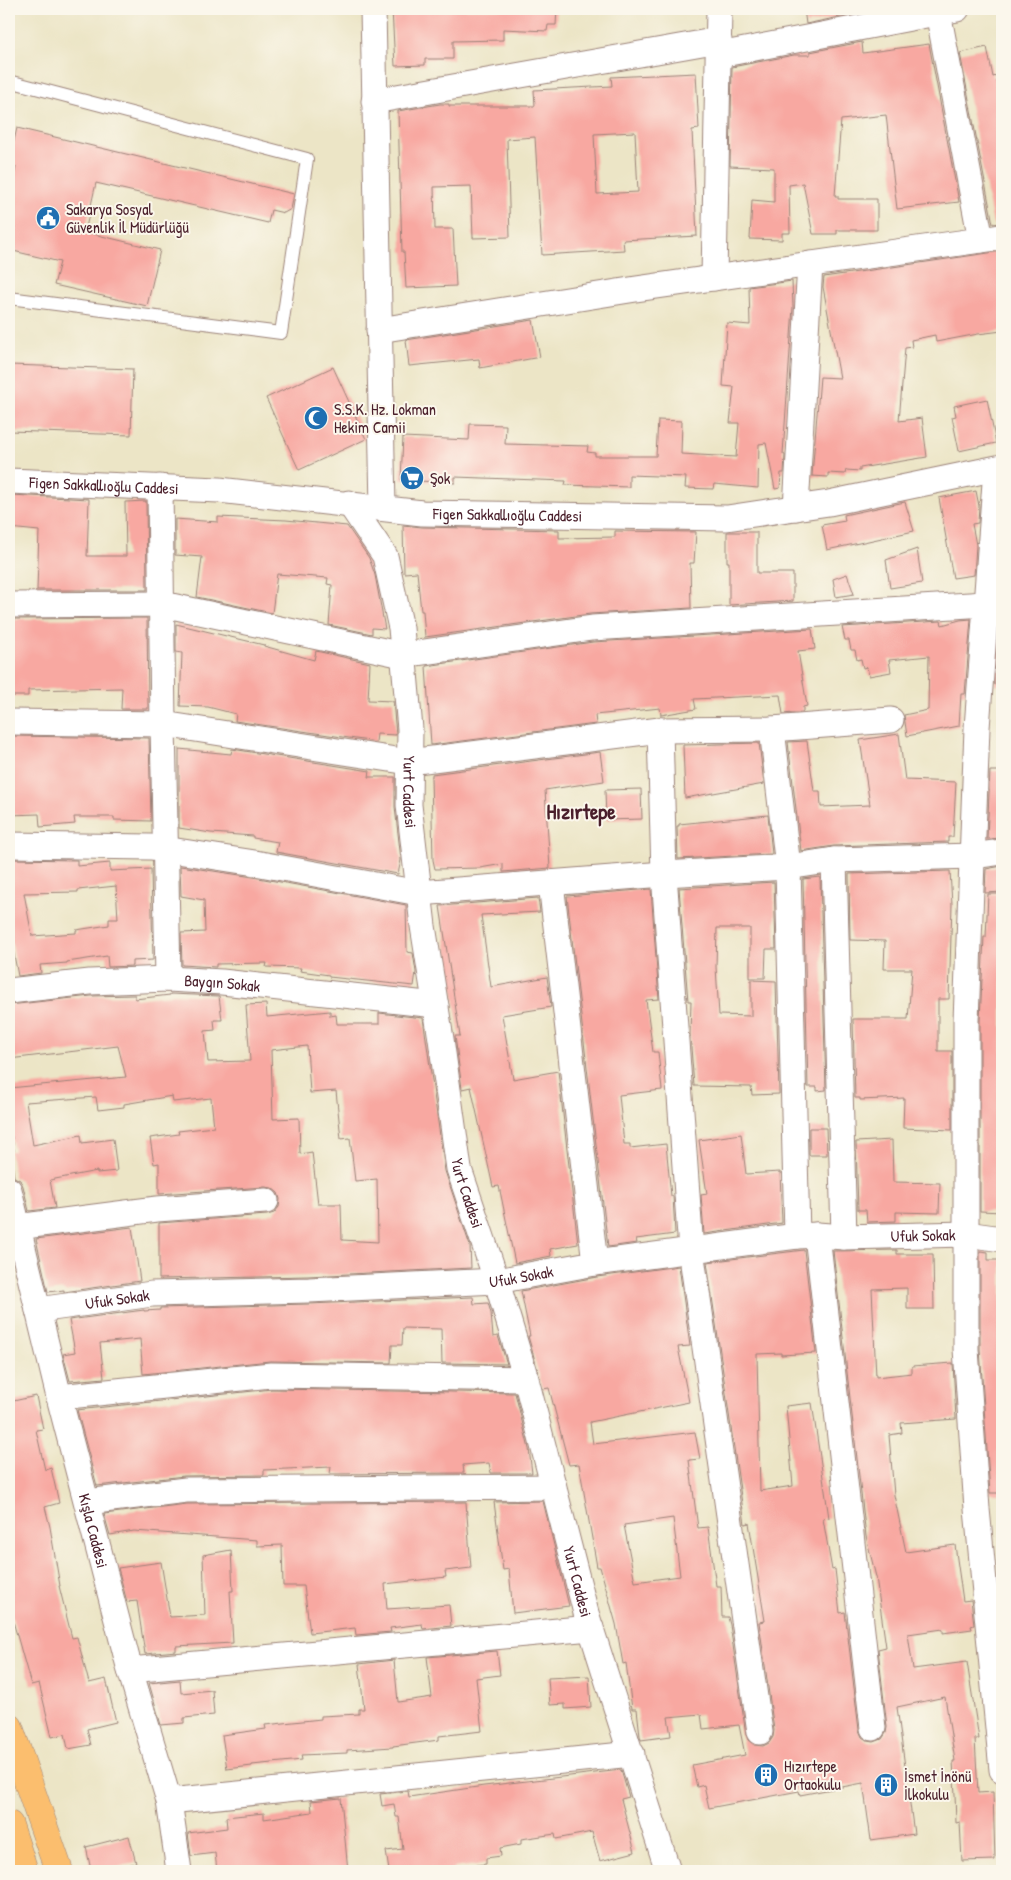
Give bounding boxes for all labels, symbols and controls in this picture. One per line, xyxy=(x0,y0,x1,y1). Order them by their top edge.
place label: Sakarya Sosyal Güvenlik İl Müdürlüğü xyxy=(66,198,189,238)
public building icon: Sakarya Sosyal Güvenlik İl Müdürlüğü xyxy=(35,205,61,231)
place label: S.S.K. Hz. Lokman Hekim Camii xyxy=(334,398,436,438)
mosque icon: S.S.K. Hz. Lokman Hekim Camii xyxy=(303,405,329,431)
supermarket icon: Şok xyxy=(399,465,425,491)
place label: Şok xyxy=(430,467,451,489)
street label: Figen Sakkallıoğlu Caddesi xyxy=(28,471,179,499)
street label: Figen Sakkallıoğlu Caddesi xyxy=(432,502,582,527)
street label: Yurt Caddesi xyxy=(398,755,423,829)
district label: Hızırtepe xyxy=(546,797,616,827)
street label: Baygın Sokak xyxy=(184,969,262,997)
street label: Yurt Caddesi xyxy=(447,1157,489,1231)
street label: Ufuk Sokak xyxy=(890,1223,956,1247)
street label: Ufuk Sokak xyxy=(489,1260,555,1292)
street label: Ufuk Sokak xyxy=(84,1283,151,1314)
street label: Kışla Caddesi xyxy=(74,1491,114,1570)
street label: Yurt Caddesi xyxy=(558,1543,598,1620)
place label: Hızırtepe Ortaokulu xyxy=(784,1755,842,1795)
building icon: Hızırtepe Ortaokulu xyxy=(753,1762,779,1788)
place label: İsmet İnönü İlkokulu xyxy=(904,1765,972,1805)
building icon: İsmet İnönü İlkokulu xyxy=(873,1772,899,1798)

